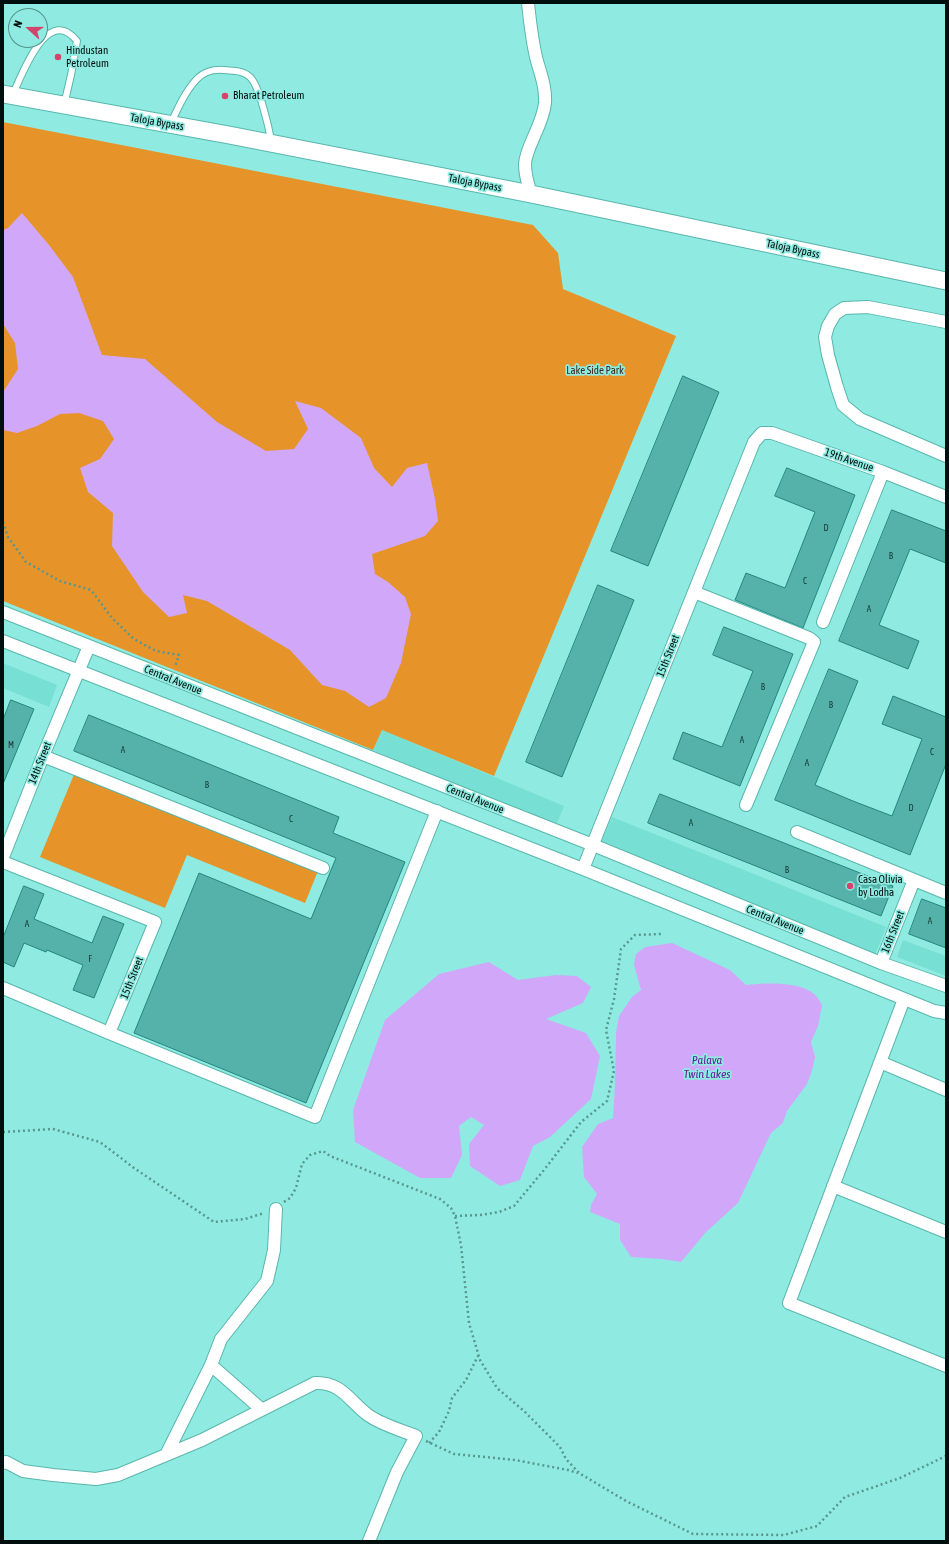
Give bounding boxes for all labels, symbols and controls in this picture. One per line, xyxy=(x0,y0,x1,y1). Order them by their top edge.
north arrow xyxy=(8,8,48,48)
text: N xyxy=(11,19,24,29)
place label: Hindustan Petroleum xyxy=(66,44,109,70)
marker: Hindustan Petroleum xyxy=(53,52,63,62)
place label: Bharat Petroleum xyxy=(233,89,304,103)
marker: Bharat Petroleum xyxy=(220,91,230,101)
street label: Taloja Bypass xyxy=(129,111,185,133)
street label: Taloja Bypass xyxy=(447,171,503,195)
street label: Taloja Bypass xyxy=(765,237,821,261)
park label: Lake Side Park xyxy=(566,364,624,378)
street label: 19th Avenue xyxy=(823,445,875,475)
house number: D xyxy=(823,523,829,533)
house number: B xyxy=(889,551,893,561)
house number: C xyxy=(803,576,807,586)
house number: A xyxy=(867,604,871,614)
street label: 15th Street xyxy=(654,633,682,679)
street label: Central Avenue xyxy=(142,662,204,698)
house number: B xyxy=(761,682,765,692)
house number: B xyxy=(829,700,833,710)
house number: A xyxy=(740,735,744,745)
house number: M xyxy=(8,740,14,750)
street label: 14th Street xyxy=(26,740,54,786)
house number: A xyxy=(121,745,125,755)
house number: C xyxy=(930,747,934,757)
house number: A xyxy=(805,758,809,768)
house number: B xyxy=(205,780,209,790)
street label: Central Avenue xyxy=(444,781,506,817)
house number: D xyxy=(908,803,914,813)
house number: C xyxy=(289,814,293,824)
house number: A xyxy=(689,818,693,828)
house number: B xyxy=(785,865,789,875)
place label: Casa Olivia by Lodha xyxy=(858,873,903,899)
marker: Casa Olivia by Lodha xyxy=(845,881,855,891)
street label: Central Avenue xyxy=(744,902,806,938)
street label: 16th Street xyxy=(879,909,907,955)
house number: A xyxy=(928,916,932,926)
house number: A xyxy=(25,919,29,929)
house number: F xyxy=(88,954,92,964)
street label: 15th Street xyxy=(118,955,146,1001)
water label: Palava Twin Lakes xyxy=(683,1053,731,1081)

